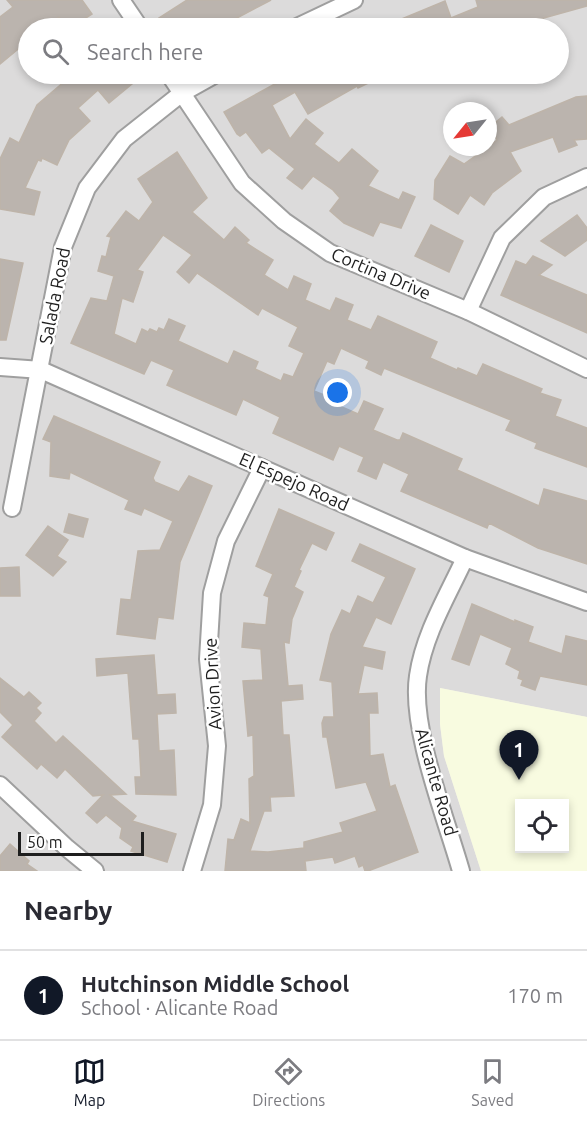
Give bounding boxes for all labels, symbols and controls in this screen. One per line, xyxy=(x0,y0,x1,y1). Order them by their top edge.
search box xyxy=(18,18,569,84)
icon: search xyxy=(39,35,72,68)
text: Search here xyxy=(87,39,203,64)
north arrow xyxy=(443,102,497,156)
street label: Cortina Drive xyxy=(329,243,434,303)
street label: Salada Road xyxy=(35,246,73,346)
your location xyxy=(323,378,352,407)
street label: El Espejo Road xyxy=(237,448,352,514)
street label: Avion Drive xyxy=(200,638,224,731)
street label: Alicante Road xyxy=(412,726,462,838)
pin: 1 xyxy=(500,730,538,780)
map controls xyxy=(515,799,569,853)
button: locate xyxy=(515,799,569,853)
scale bar xyxy=(18,829,144,856)
text: 50 m xyxy=(27,833,63,851)
text: Nearby xyxy=(24,896,112,925)
text: Hutchinson Middle School xyxy=(81,971,349,996)
text: 1 xyxy=(38,984,49,1007)
text: 170 m xyxy=(507,984,563,1007)
text: School · Alicante Road xyxy=(81,996,279,1019)
tab: Map xyxy=(73,1055,106,1109)
tab: Directions xyxy=(252,1055,325,1109)
tab: Saved xyxy=(471,1055,514,1109)

